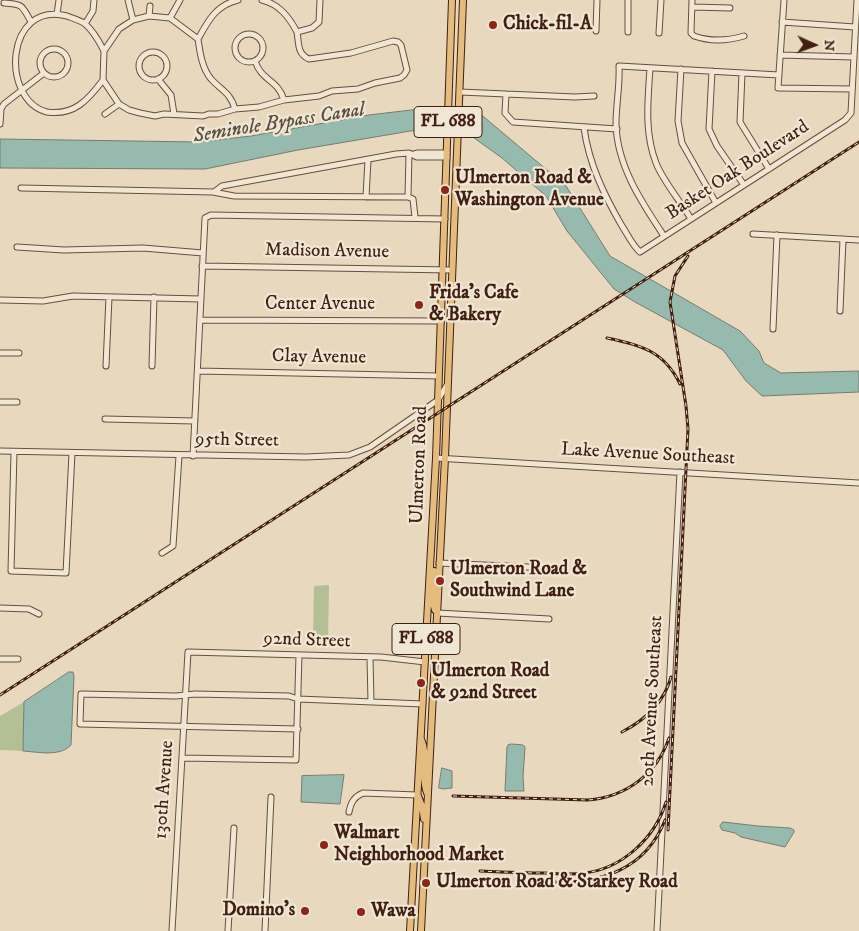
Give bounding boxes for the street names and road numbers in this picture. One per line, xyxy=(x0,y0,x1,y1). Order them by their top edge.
road number: FL 688 xyxy=(414,106,482,138)
street label: Basket Oak Boulevard xyxy=(662,116,814,226)
street label: Madison Avenue xyxy=(265,240,389,264)
street label: Center Avenue xyxy=(265,294,375,316)
street label: Clay Avenue xyxy=(272,346,366,370)
street label: Ulmerton Road xyxy=(407,406,433,524)
street label: 95th Street xyxy=(195,429,279,453)
street label: Lake Avenue Southeast xyxy=(560,439,736,471)
street label: 20th Avenue Southeast xyxy=(637,615,669,787)
road number: FL 688 xyxy=(392,624,460,654)
street label: 92nd Street xyxy=(263,628,351,654)
street label: 130th Avenue xyxy=(150,740,180,840)

